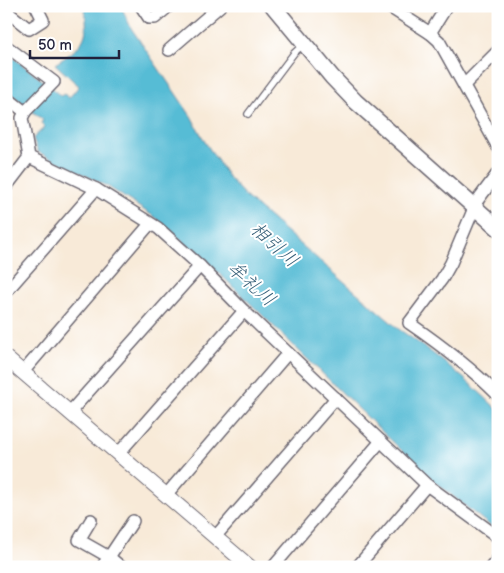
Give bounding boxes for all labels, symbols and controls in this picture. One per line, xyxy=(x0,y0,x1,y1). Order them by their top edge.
scale bar xyxy=(30,28,119,60)
text: 50 m xyxy=(38,36,72,55)
water label: 相引川 xyxy=(245,217,303,273)
water label: 牟礼川 xyxy=(222,256,280,312)

